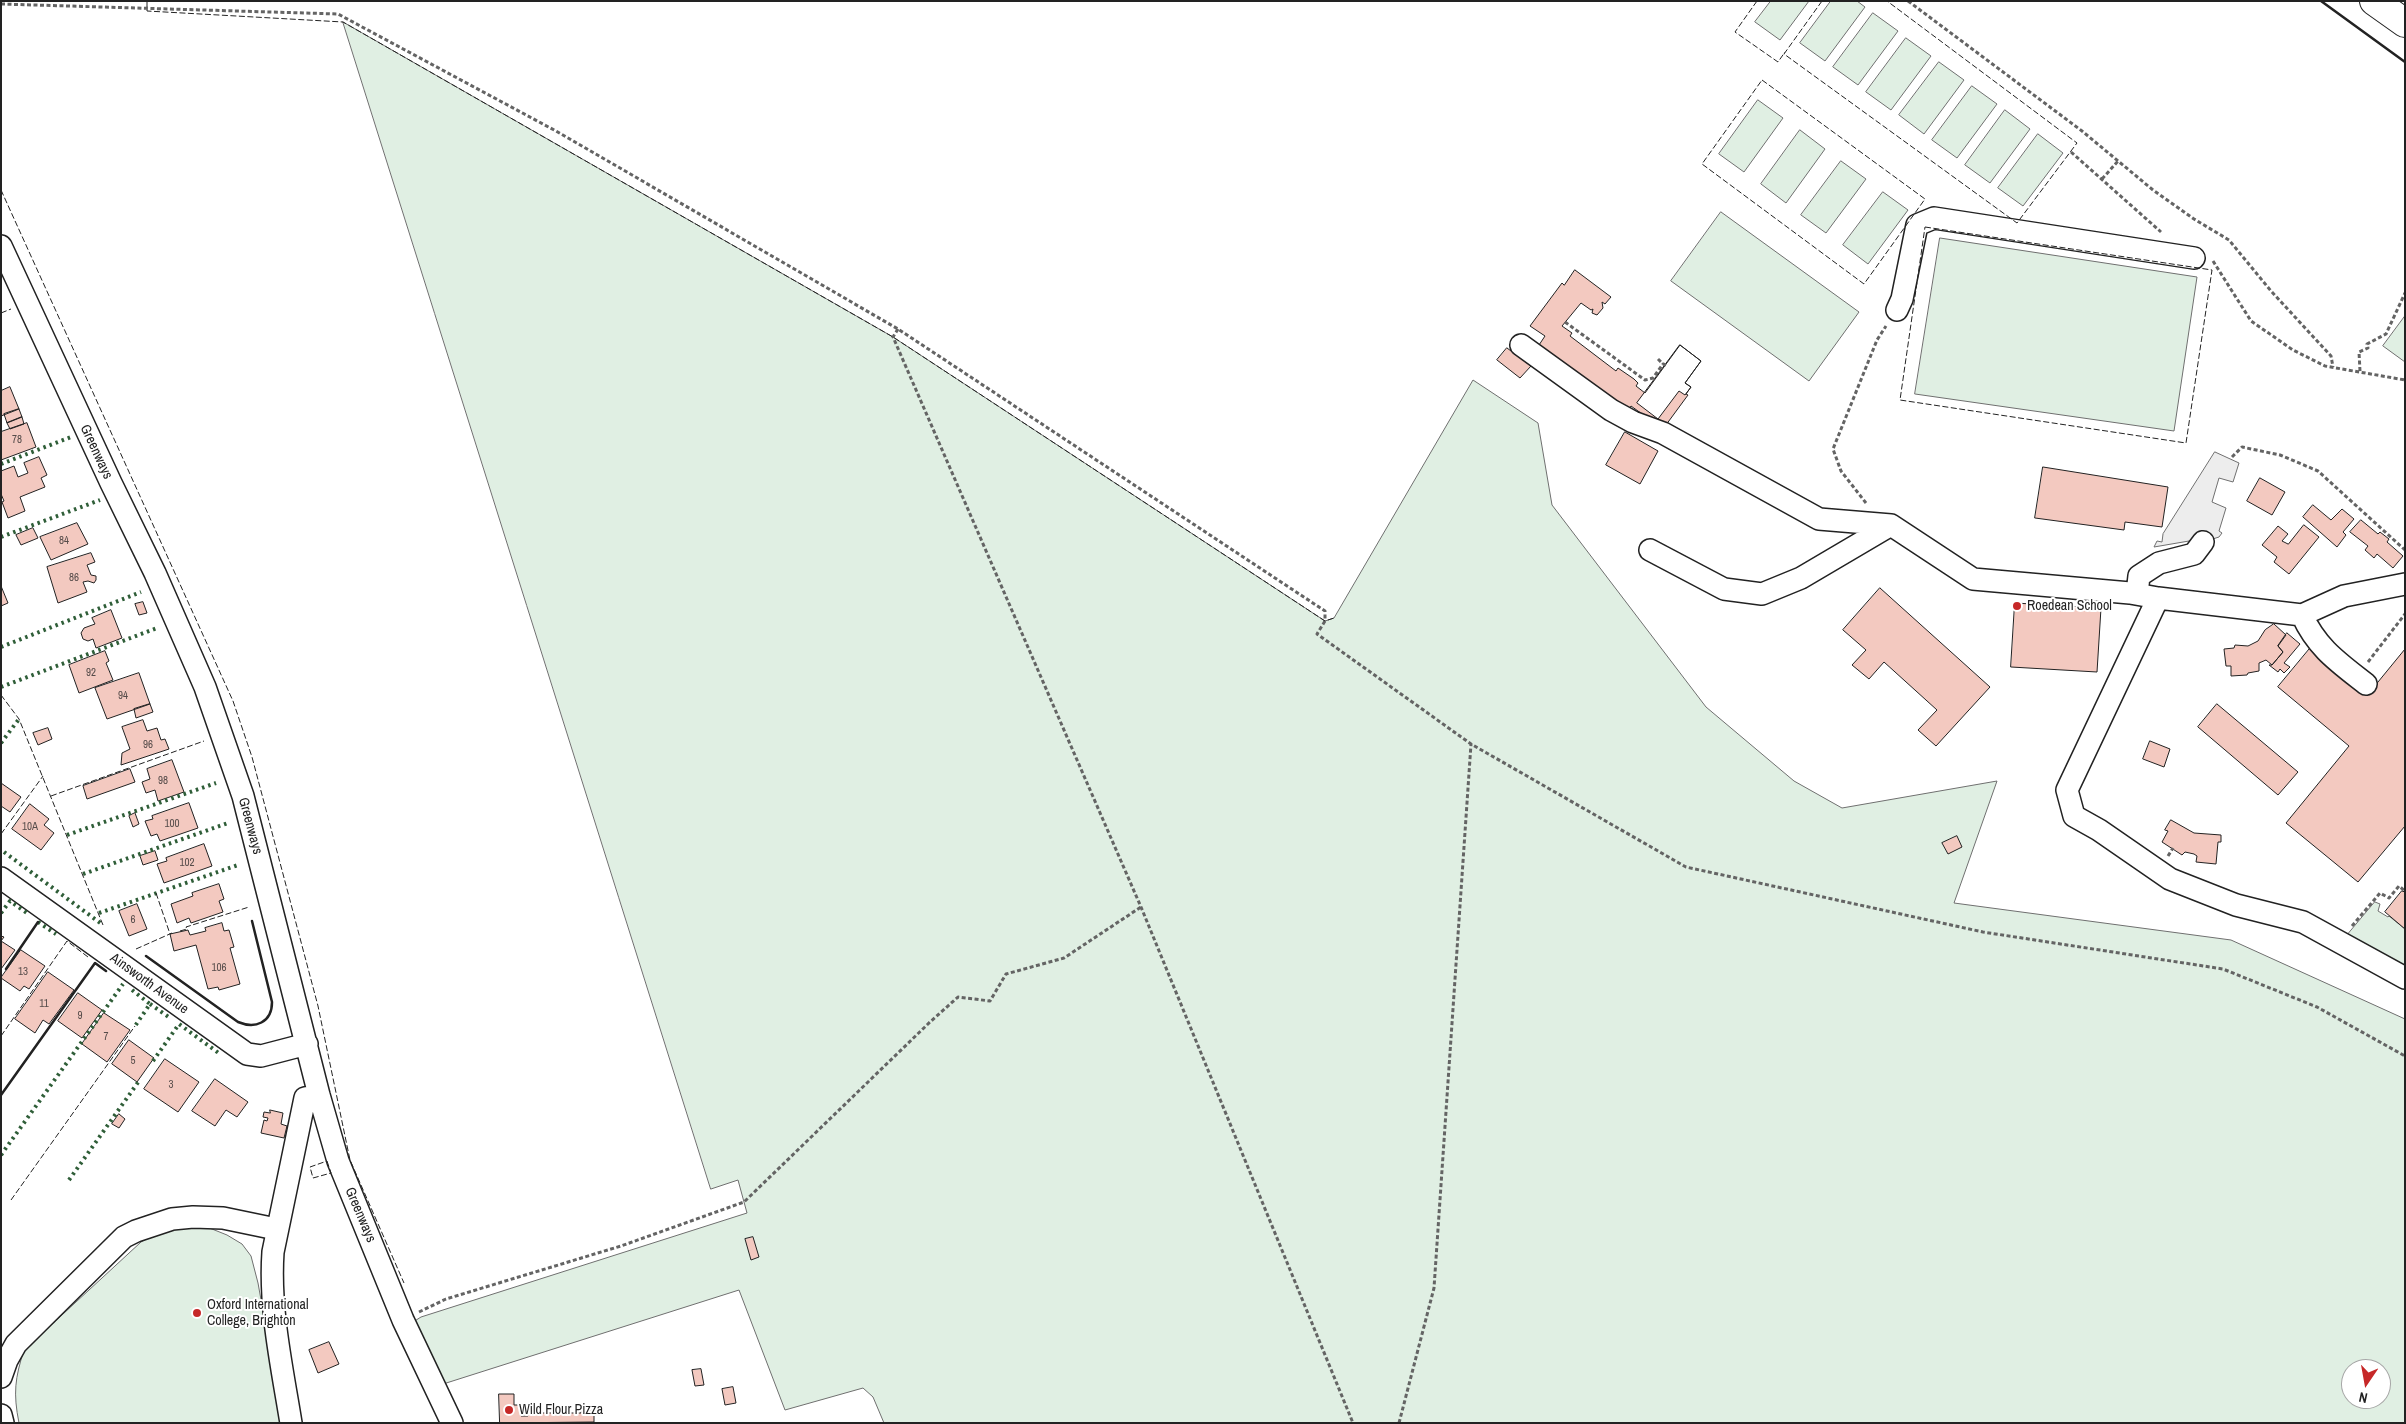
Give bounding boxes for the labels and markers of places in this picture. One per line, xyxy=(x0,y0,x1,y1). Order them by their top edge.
place label: Roedean School xyxy=(2027,598,2112,614)
marker: Roedean School xyxy=(2011,600,2023,612)
place label: Oxford International College, Brighton xyxy=(207,1297,308,1330)
marker: Oxford International College, Brighton xyxy=(191,1307,203,1319)
place label: Wild Flour Pizza xyxy=(519,1402,603,1418)
marker: Wild Flour Pizza xyxy=(503,1404,515,1416)

